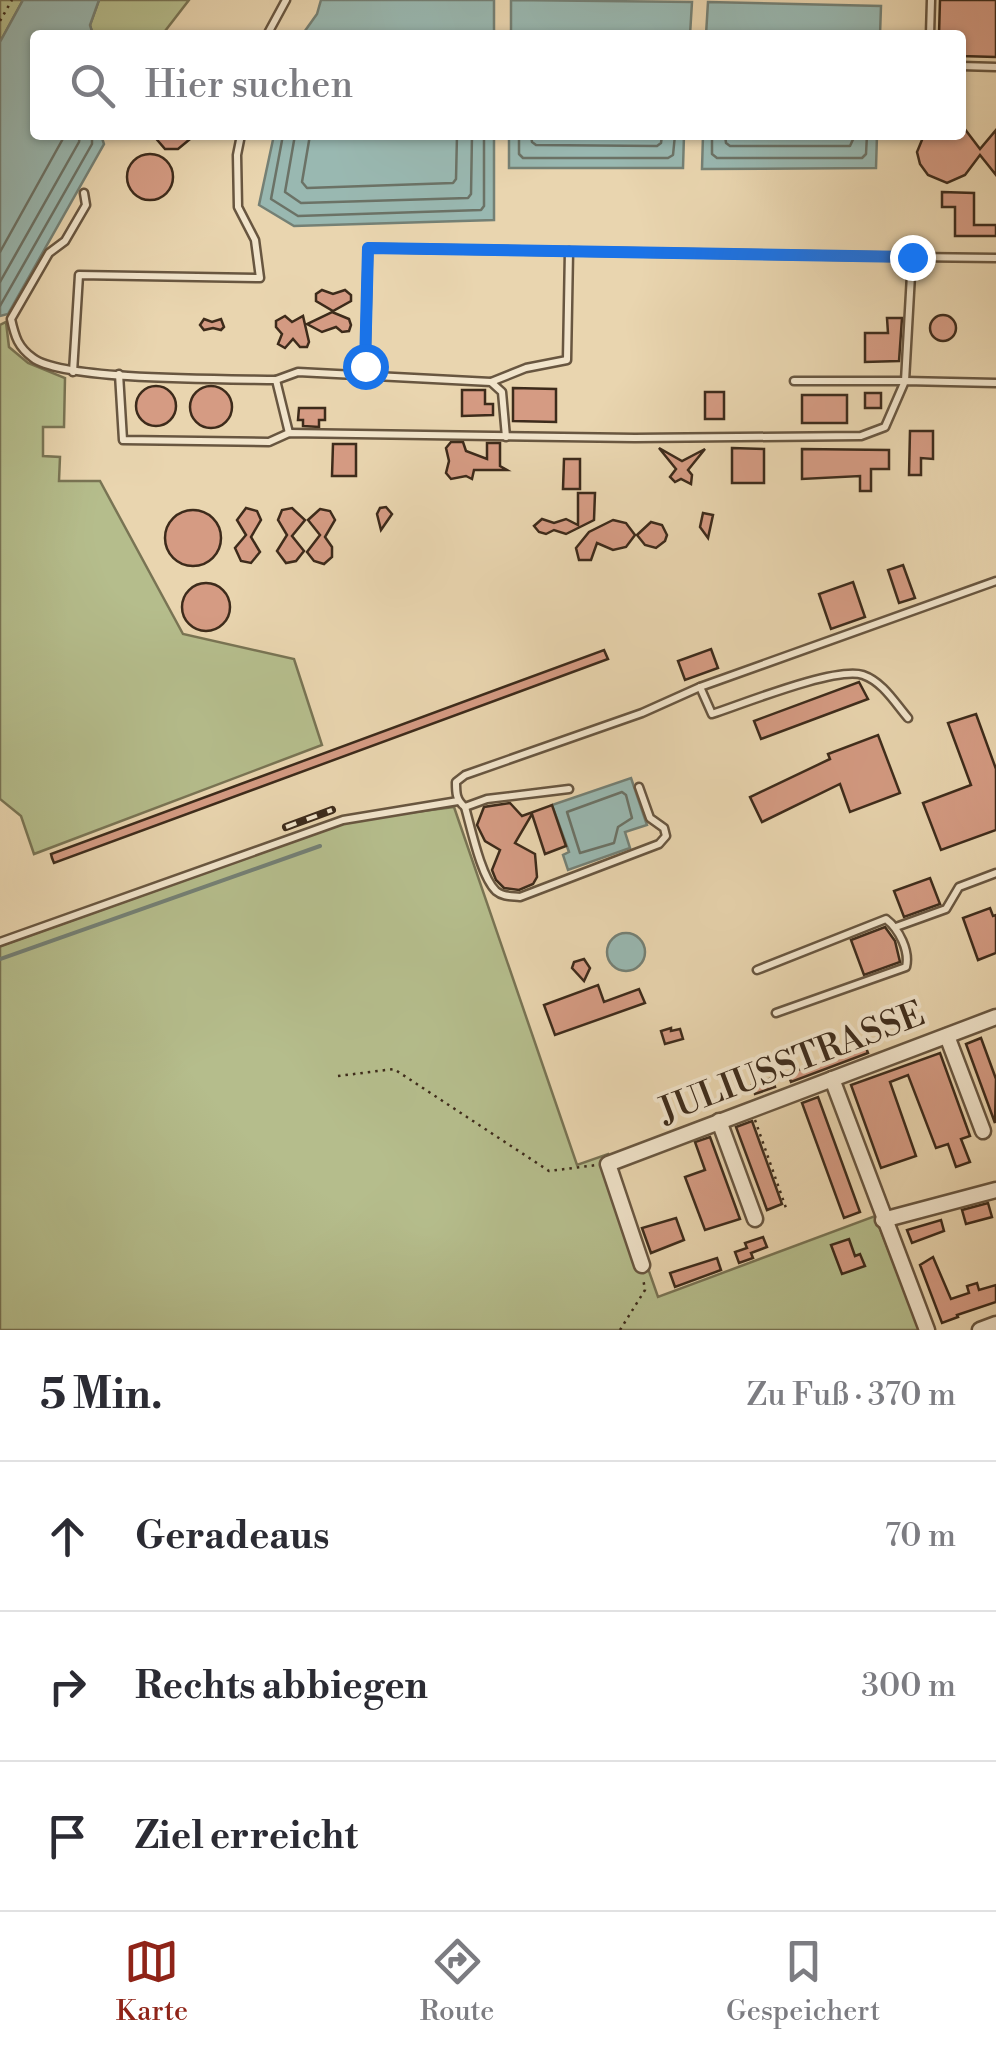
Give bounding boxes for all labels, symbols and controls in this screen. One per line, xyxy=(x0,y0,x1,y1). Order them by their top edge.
search box xyxy=(30,30,966,140)
icon: search xyxy=(65,58,120,113)
text: Hier suchen xyxy=(145,62,353,109)
route end xyxy=(890,235,936,281)
route start xyxy=(343,344,389,390)
street label: JULIUSSTRASSE xyxy=(651,993,931,1134)
text: 5 Min. xyxy=(40,1369,162,1422)
text: Zu Fuß · 370 m xyxy=(747,1375,956,1415)
icon: ahead xyxy=(40,1509,95,1564)
text: Geradeaus xyxy=(135,1513,329,1560)
text: 70 m xyxy=(885,1516,956,1556)
icon: right xyxy=(40,1659,95,1714)
text: Rechts abbiegen xyxy=(135,1663,428,1710)
text: 300 m xyxy=(861,1666,956,1706)
icon: arrive xyxy=(40,1809,95,1864)
text: Ziel erreicht xyxy=(135,1813,358,1860)
tab: Karte xyxy=(116,1934,188,2029)
tab: Route xyxy=(420,1934,494,2029)
tab: Gespeichert xyxy=(726,1934,880,2029)

